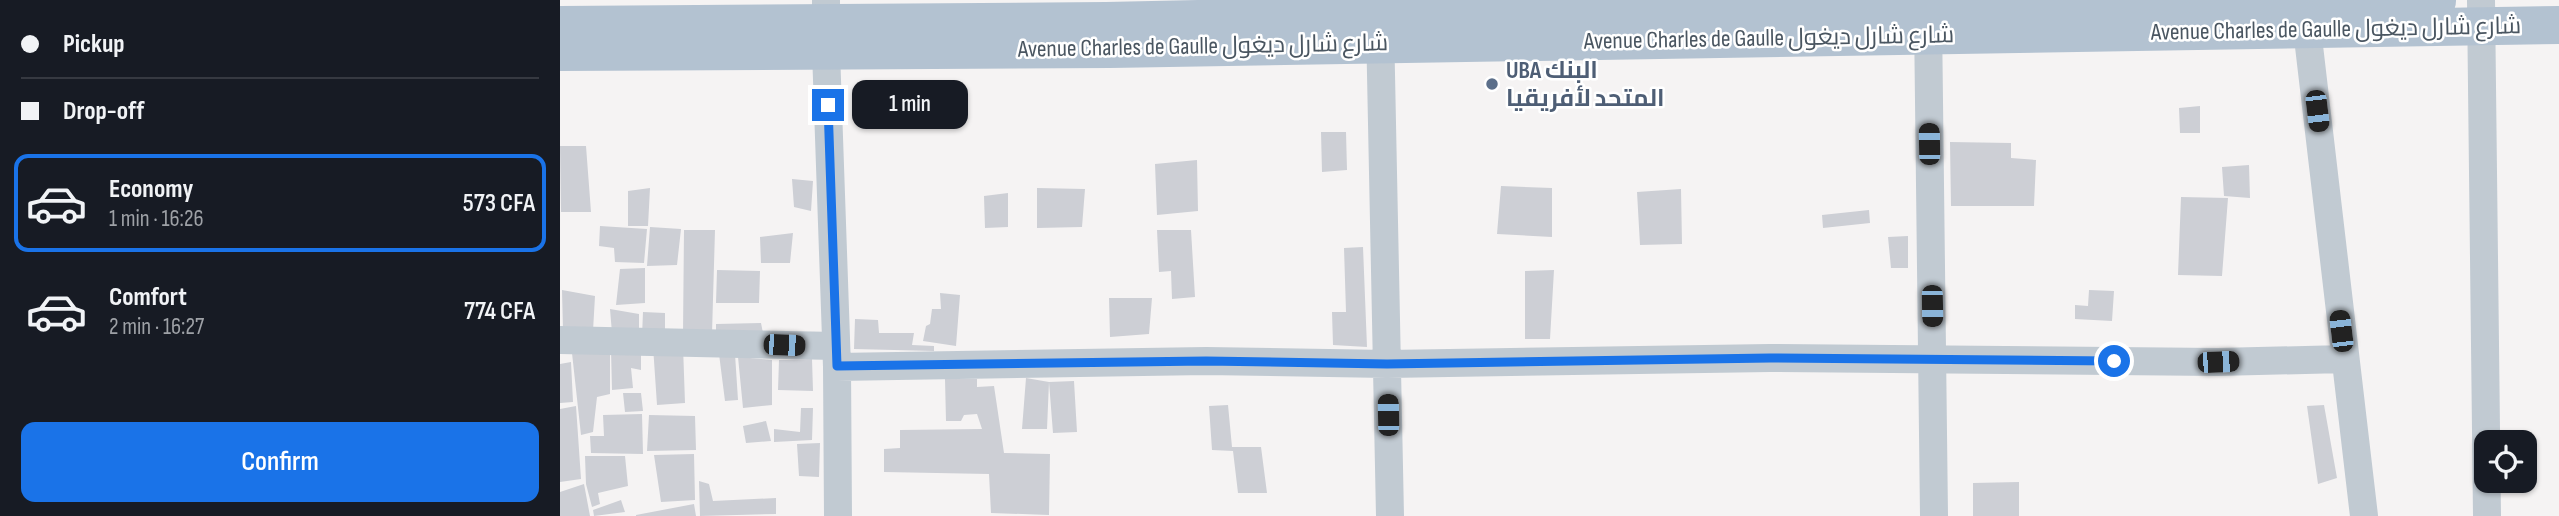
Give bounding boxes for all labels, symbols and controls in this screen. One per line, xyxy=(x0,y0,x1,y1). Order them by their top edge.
street label: Avenue Charles de Gaulle شارع شارل ديغول xyxy=(2150,11,2522,48)
street label: Avenue Charles de Gaulle شارع شارل ديغول xyxy=(1583,20,1955,57)
street label: Avenue Charles de Gaulle شارع شارل ديغول xyxy=(1017,28,1389,65)
text: Pickup xyxy=(63,29,125,60)
place label: UBA البنك المتحد لأفريقيا xyxy=(1506,56,1665,113)
marker: UBA البنك المتحد لأفريقيا xyxy=(1484,76,1500,92)
callout: 1 min xyxy=(852,80,968,130)
route end xyxy=(812,89,844,121)
car xyxy=(2305,89,2330,133)
text: 1 min xyxy=(889,90,931,118)
text: Drop-off xyxy=(63,96,144,127)
car xyxy=(1919,123,1940,165)
icon: car xyxy=(25,172,88,235)
text: Economy xyxy=(109,174,193,205)
text: 573 CFA xyxy=(463,188,535,219)
text: 1 min · 16:26 xyxy=(109,205,204,233)
icon: car xyxy=(25,280,88,343)
text: Comfort xyxy=(109,282,187,313)
car xyxy=(1922,285,1943,327)
text: 774 CFA xyxy=(464,296,535,327)
car xyxy=(2329,309,2354,353)
text: 2 min · 16:27 xyxy=(109,313,204,341)
car xyxy=(763,334,806,356)
route start xyxy=(2098,345,2130,377)
car xyxy=(2197,351,2240,373)
car xyxy=(1378,394,1399,436)
button: Confirm xyxy=(21,422,539,502)
map controls xyxy=(2474,430,2537,493)
button: locate xyxy=(2474,430,2537,493)

